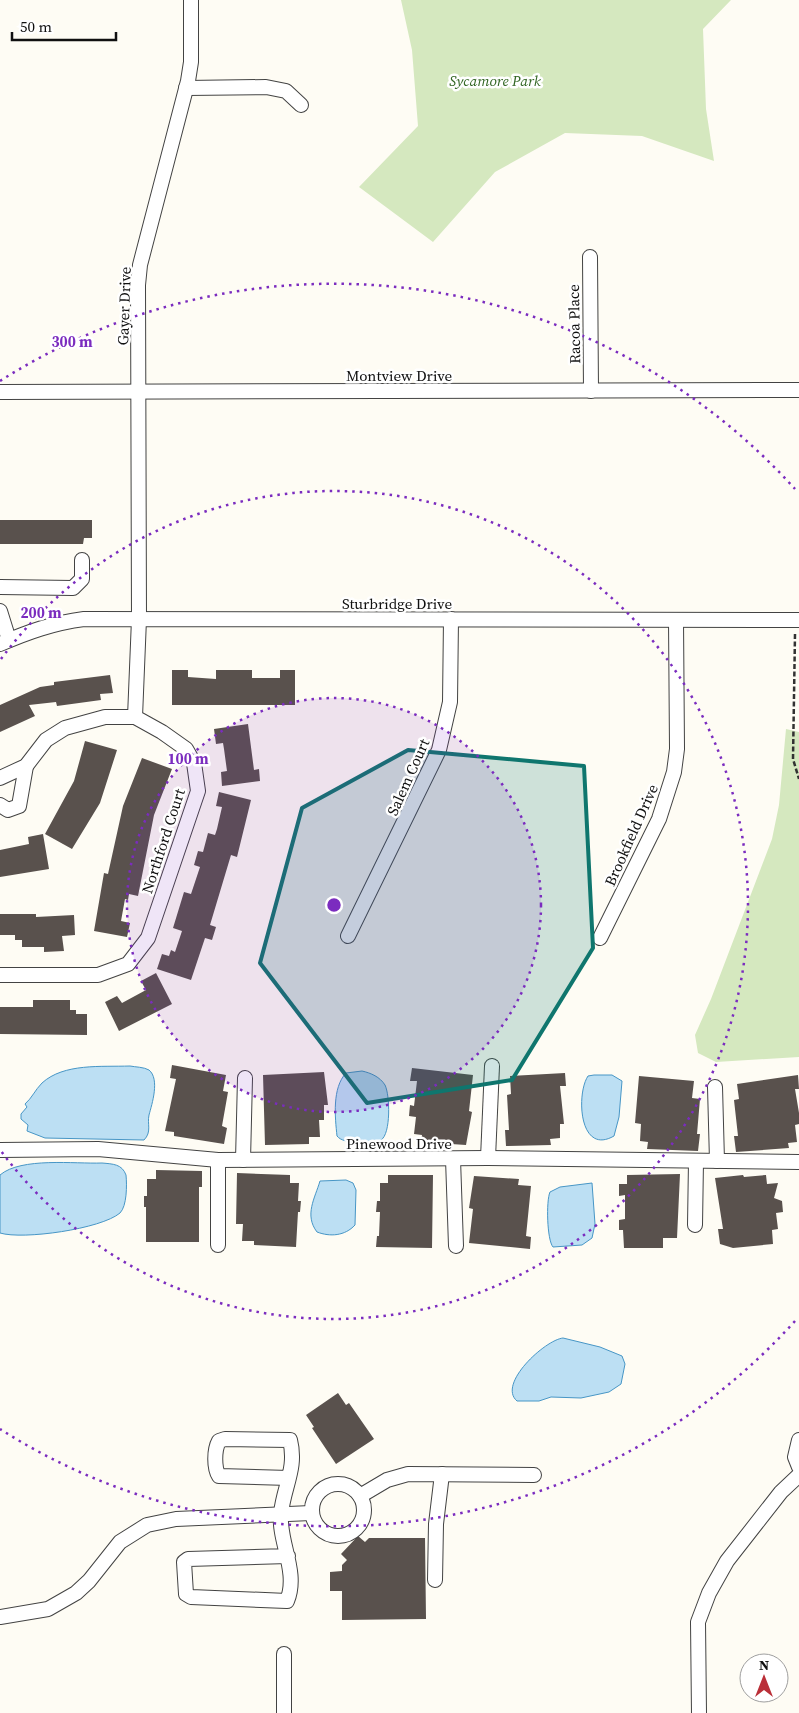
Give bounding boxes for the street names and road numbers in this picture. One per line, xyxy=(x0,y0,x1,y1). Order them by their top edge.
street label: Gayer Drive xyxy=(112,266,136,346)
street label: Racoa Place xyxy=(563,284,585,364)
street label: Montview Drive xyxy=(346,365,452,386)
street label: Sturbridge Drive xyxy=(342,593,452,614)
street label: Salem Court xyxy=(382,735,434,819)
street label: Brookfield Drive xyxy=(599,780,663,889)
street label: Northford Court xyxy=(136,786,190,896)
street label: Pinewood Drive xyxy=(346,1133,452,1154)

